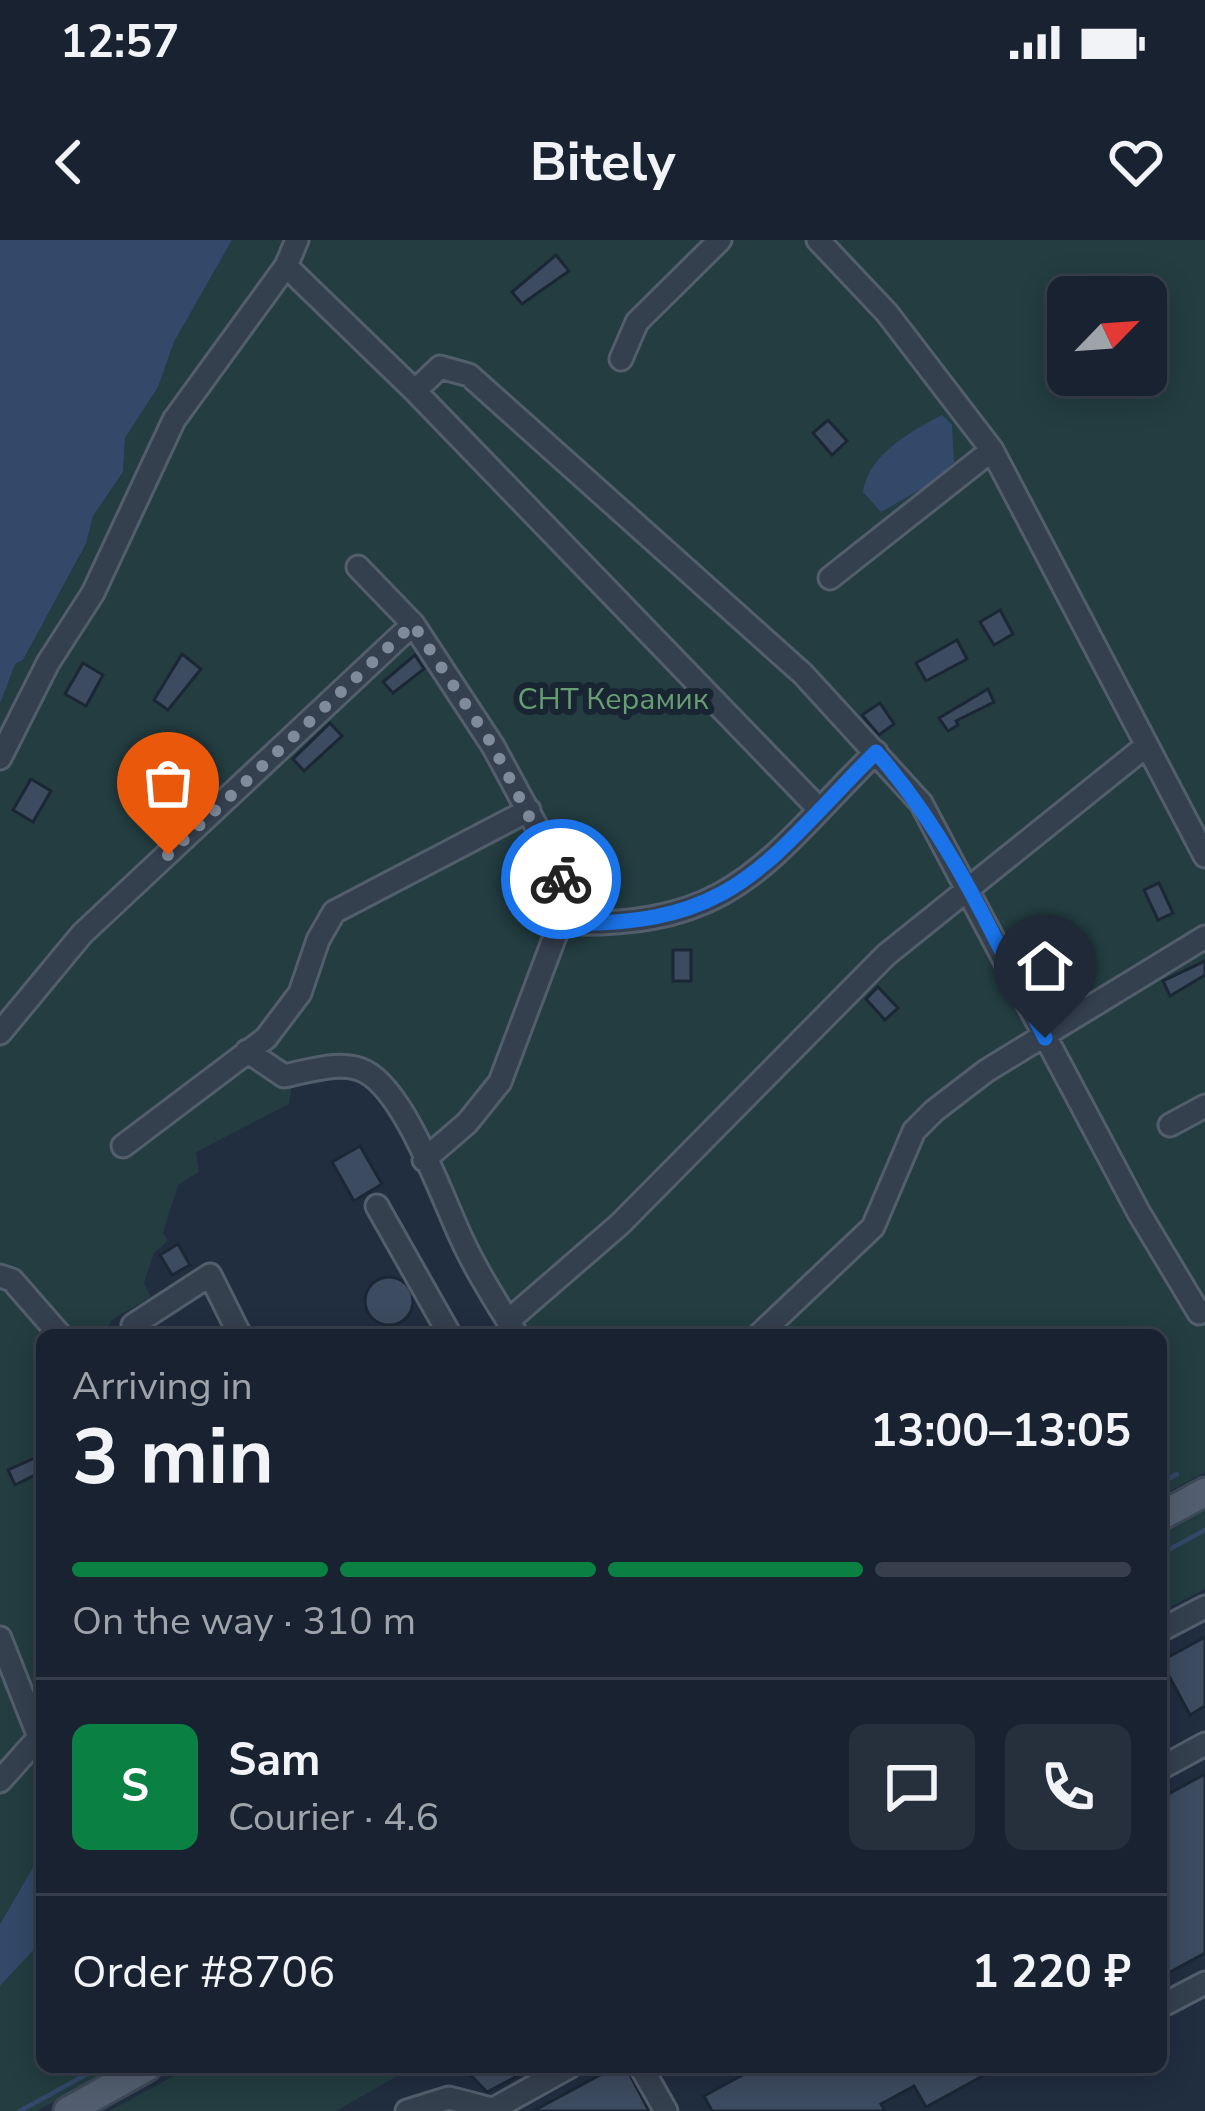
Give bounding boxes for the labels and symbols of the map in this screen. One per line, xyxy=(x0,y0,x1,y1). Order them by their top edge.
north arrow xyxy=(1047,276,1167,396)
park label: СНТ Керамик xyxy=(517,679,709,720)
pin xyxy=(117,732,219,855)
courier xyxy=(501,819,621,939)
pin xyxy=(994,915,1096,1038)

